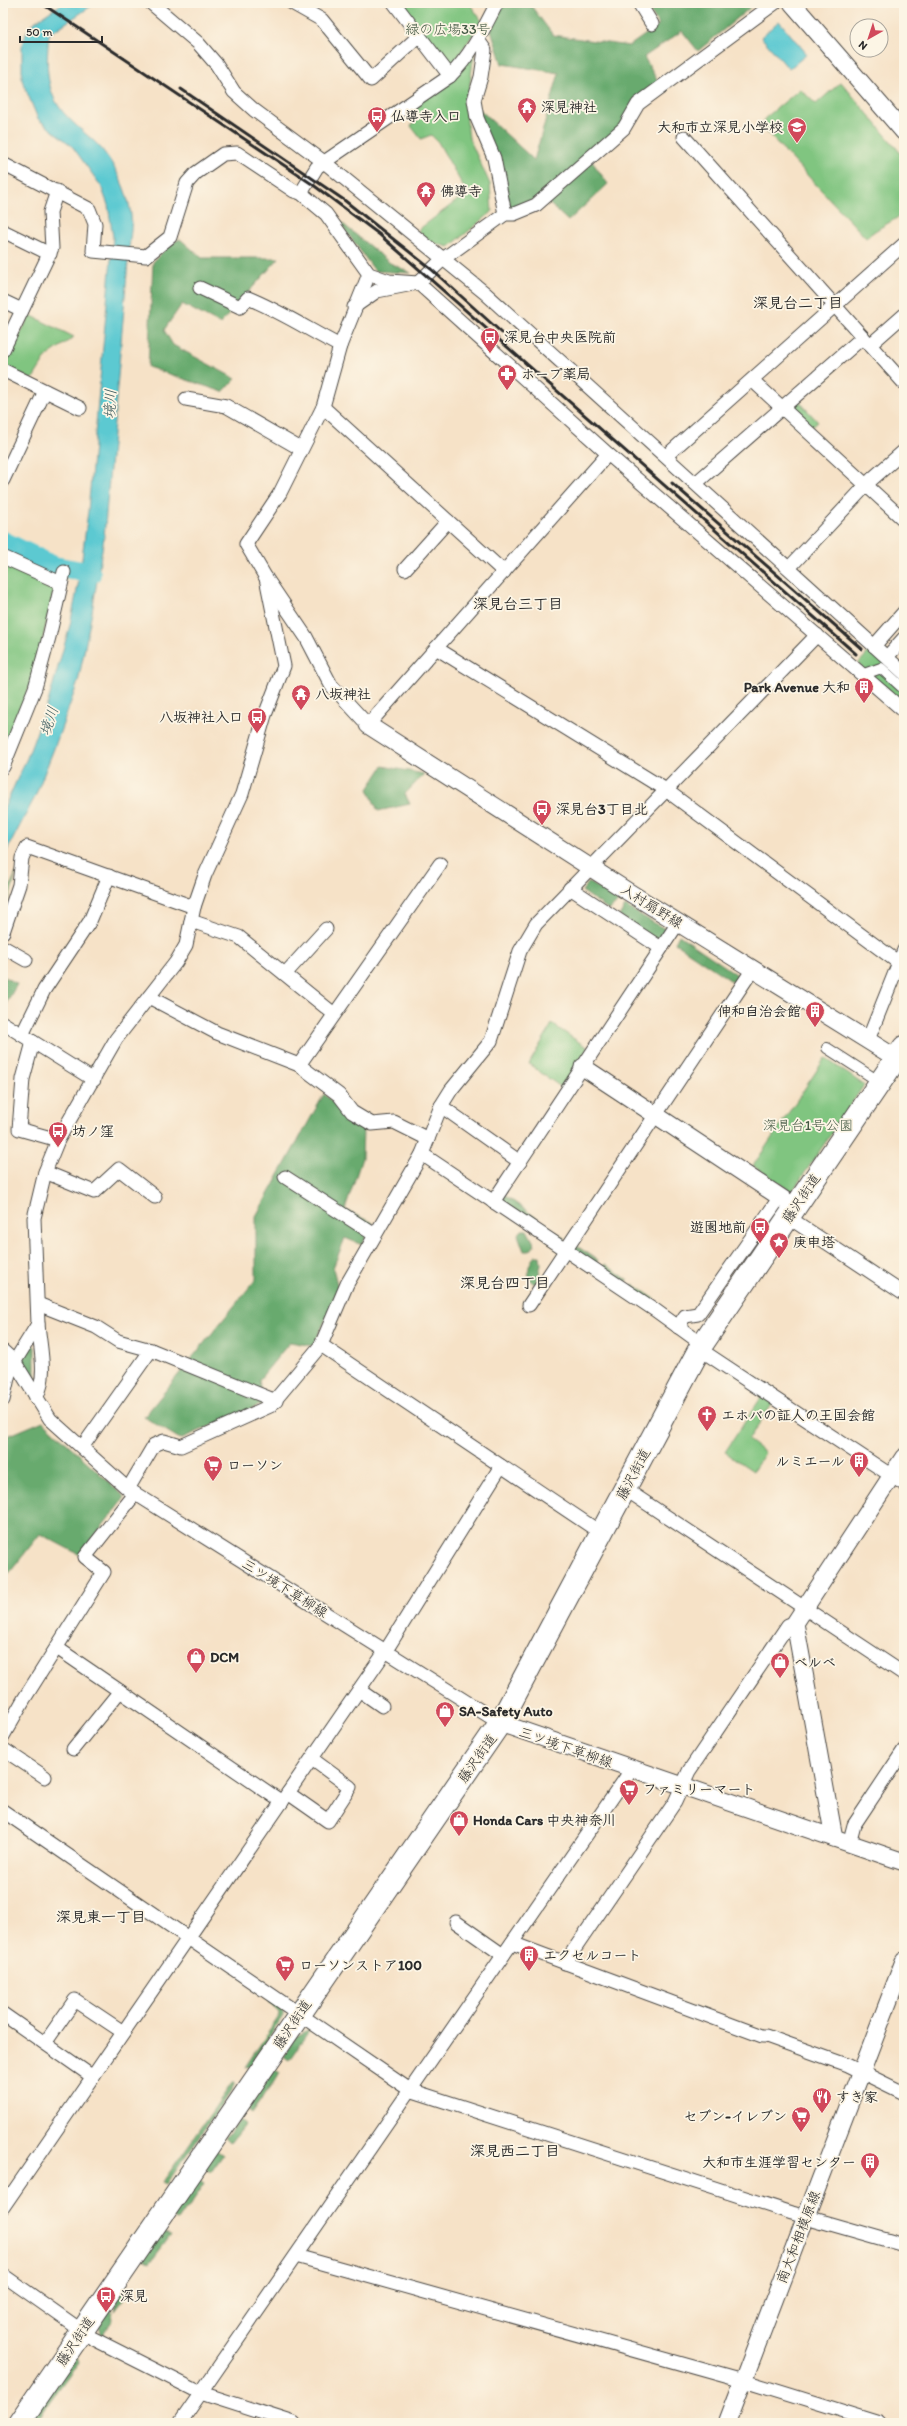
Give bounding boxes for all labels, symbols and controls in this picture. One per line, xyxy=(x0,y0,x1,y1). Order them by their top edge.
scale bar xyxy=(20,18,102,44)
north arrow xyxy=(849,18,889,58)
park label: 緑の広場33号 xyxy=(405,21,491,38)
text: 50 m xyxy=(26,25,52,39)
text: N xyxy=(856,38,870,53)
temple icon: 深見神社 xyxy=(516,96,538,124)
place label: 深見神社 xyxy=(541,99,597,116)
bus stop icon: 仏導寺入口 xyxy=(366,105,388,133)
place label: 仏導寺入口 xyxy=(391,108,461,125)
school or university icon: 大和市立深見小学校 xyxy=(786,116,808,144)
place label: 大和市立深見小学校 xyxy=(657,119,783,136)
temple icon: 佛導寺 xyxy=(415,180,437,208)
place label: 佛導寺 xyxy=(440,183,482,200)
district label: 深見台二丁目 xyxy=(753,294,843,312)
bus stop icon: 深見台中央医院前 xyxy=(479,326,501,354)
place label: 深見台中央医院前 xyxy=(504,329,616,346)
pharmacy icon: ホープ薬局 xyxy=(496,363,518,391)
place label: ホープ薬局 xyxy=(521,366,590,383)
water label: 境川 xyxy=(100,389,120,419)
district label: 深見台三丁目 xyxy=(473,595,563,613)
building icon: Park Avenue 大和 xyxy=(853,676,875,704)
place label: Park Avenue 大和 xyxy=(744,679,850,696)
temple icon: 八坂神社 xyxy=(290,683,312,711)
place label: 八坂神社 xyxy=(315,686,371,703)
water label: 境川 xyxy=(36,704,62,738)
bus stop icon: 八坂神社入口 xyxy=(246,706,268,734)
place label: 八坂神社入口 xyxy=(159,709,243,726)
bus stop icon: 深見台3丁目北 xyxy=(531,798,553,826)
place label: 深見台3丁目北 xyxy=(556,801,648,818)
street label: 入村扇野線 xyxy=(618,881,686,932)
building icon: 伸和自治会館 xyxy=(804,1000,826,1028)
place label: 伸和自治会館 xyxy=(717,1003,801,1020)
park label: 深見台1号公園 xyxy=(763,1117,853,1134)
bus stop icon: 坊ノ窪 xyxy=(47,1120,69,1148)
place label: 坊ノ窪 xyxy=(72,1123,114,1140)
street label: 藤沢街道 xyxy=(779,1170,824,1226)
bus stop icon: 遊園地前 xyxy=(749,1216,771,1244)
place label: 遊園地前 xyxy=(690,1219,746,1236)
place icon: 庚申塔 xyxy=(768,1231,790,1259)
place label: 庚申塔 xyxy=(793,1234,835,1251)
district label: 深見台四丁目 xyxy=(460,1274,550,1292)
church icon: エホバの証人の王国会館 xyxy=(696,1404,718,1432)
place label: エホバの証人の王国会館 xyxy=(721,1407,875,1424)
street label: 藤沢街道 xyxy=(613,1446,654,1503)
building icon: ルミエール xyxy=(848,1450,870,1478)
place label: ルミエール xyxy=(776,1453,845,1470)
supermarket icon: ローソン xyxy=(202,1454,224,1482)
place label: ローソン xyxy=(227,1457,283,1474)
street label: 三ツ境下草柳線 xyxy=(239,1555,331,1622)
shop icon: DCM xyxy=(185,1646,207,1674)
place label: DCM xyxy=(210,1649,239,1666)
shop icon: ベルベ xyxy=(769,1651,791,1679)
place label: ベルベ xyxy=(794,1654,836,1671)
shop icon: SA-Safety Auto xyxy=(434,1700,456,1728)
place label: SA-Safety Auto xyxy=(459,1703,553,1720)
street label: 三ツ境下草柳線 xyxy=(517,1723,615,1771)
street label: 藤沢街道 xyxy=(454,1730,500,1786)
supermarket icon: ファミリーマート xyxy=(618,1778,640,1806)
place label: ファミリーマート xyxy=(643,1781,756,1798)
shop icon: Honda Cars 中央神奈川 xyxy=(448,1809,470,1837)
place label: Honda Cars 中央神奈川 xyxy=(473,1812,617,1829)
district label: 深見東一丁目 xyxy=(56,1908,146,1926)
building icon: エクセルコート xyxy=(518,1944,540,1972)
place label: エクセルコート xyxy=(543,1947,642,1964)
supermarket icon: ローソンストア100 xyxy=(274,1954,296,1982)
place label: ローソンストア100 xyxy=(299,1957,422,1974)
street label: 藤沢街道 xyxy=(270,1996,315,2052)
restaurant icon: すき家 xyxy=(811,2086,833,2114)
place label: すき家 xyxy=(836,2089,878,2106)
supermarket icon: セブン-イレブン xyxy=(790,2105,812,2133)
place label: セブン-イレブン xyxy=(683,2108,787,2125)
district label: 深見西二丁目 xyxy=(470,2142,560,2160)
building icon: 大和市生涯学習センター xyxy=(859,2151,881,2179)
place label: 大和市生涯学習センター xyxy=(702,2154,856,2171)
street label: 南大和相模原線 xyxy=(773,2188,824,2286)
bus stop icon: 深見 xyxy=(95,2285,117,2313)
place label: 深見 xyxy=(120,2288,148,2305)
street label: 藤沢街道 xyxy=(53,2313,98,2369)

